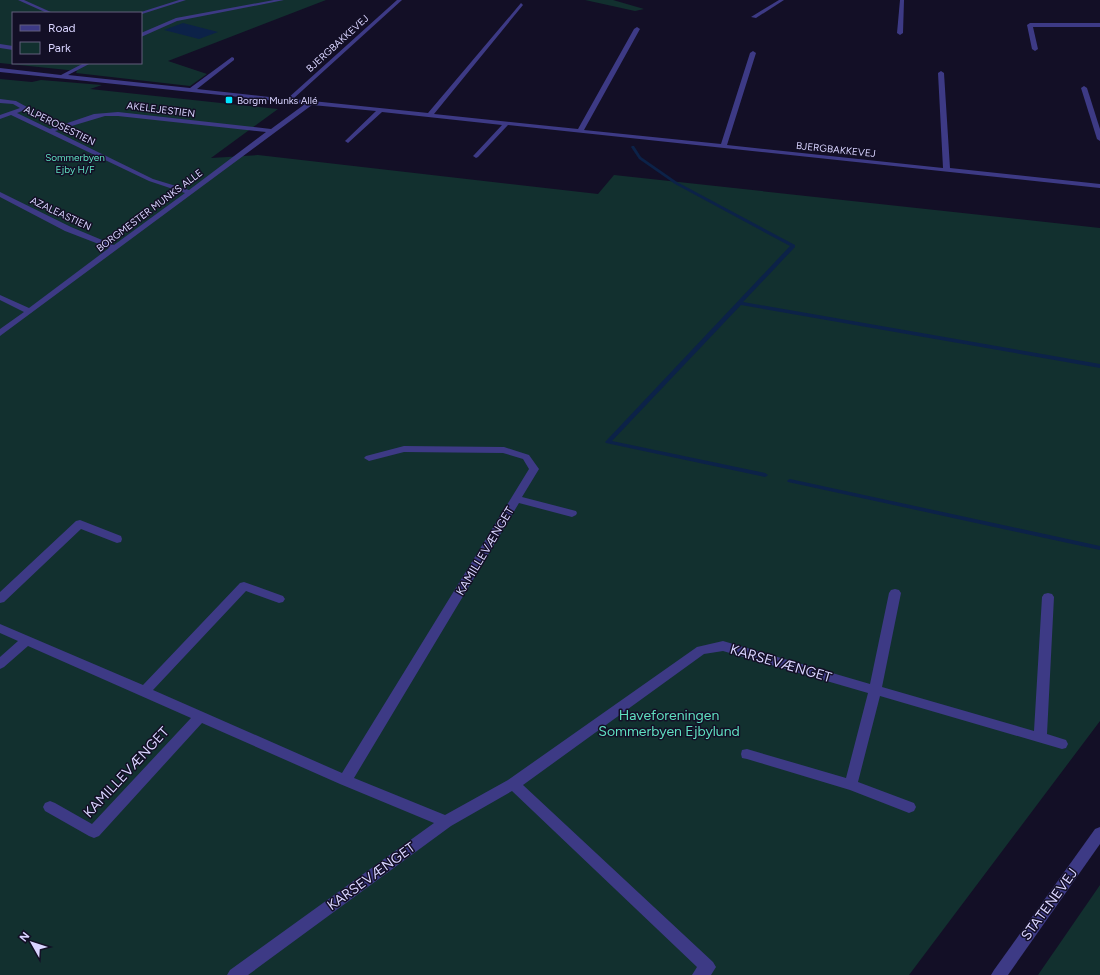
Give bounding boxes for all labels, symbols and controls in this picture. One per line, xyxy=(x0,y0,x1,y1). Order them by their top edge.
legend xyxy=(12,12,142,64)
street label: BJERGBAKKEVEJ xyxy=(303,12,371,75)
text: Road xyxy=(48,21,76,35)
text: Park xyxy=(48,41,71,55)
place label: Borgm Munks Allé xyxy=(237,94,318,107)
marker: Borgm Munks Allé xyxy=(224,95,234,105)
street label: AKELEJESTIEN xyxy=(126,99,196,120)
street label: ALPEROSESTIEN xyxy=(22,103,98,148)
street label: BJERGBAKKEVEJ xyxy=(795,139,876,160)
park label: Sommerbyen Ejby H/F xyxy=(45,151,105,176)
street label: BORGMESTER MUNKS ALLE xyxy=(94,166,205,255)
street label: AZALEASTIEN xyxy=(28,194,93,233)
street label: KAMILLEVÆNGET xyxy=(453,504,517,598)
street label: KARSEVÆNGET xyxy=(728,641,834,686)
park label: Haveforeningen Sommerbyen Ejbylund xyxy=(598,707,740,740)
street label: KAMILLEVÆNGET xyxy=(80,723,173,821)
street label: KARSEVÆNGET xyxy=(324,839,419,914)
street label: STATENEVEJ xyxy=(1018,865,1081,944)
north arrow xyxy=(12,923,52,963)
text: N xyxy=(17,930,32,944)

